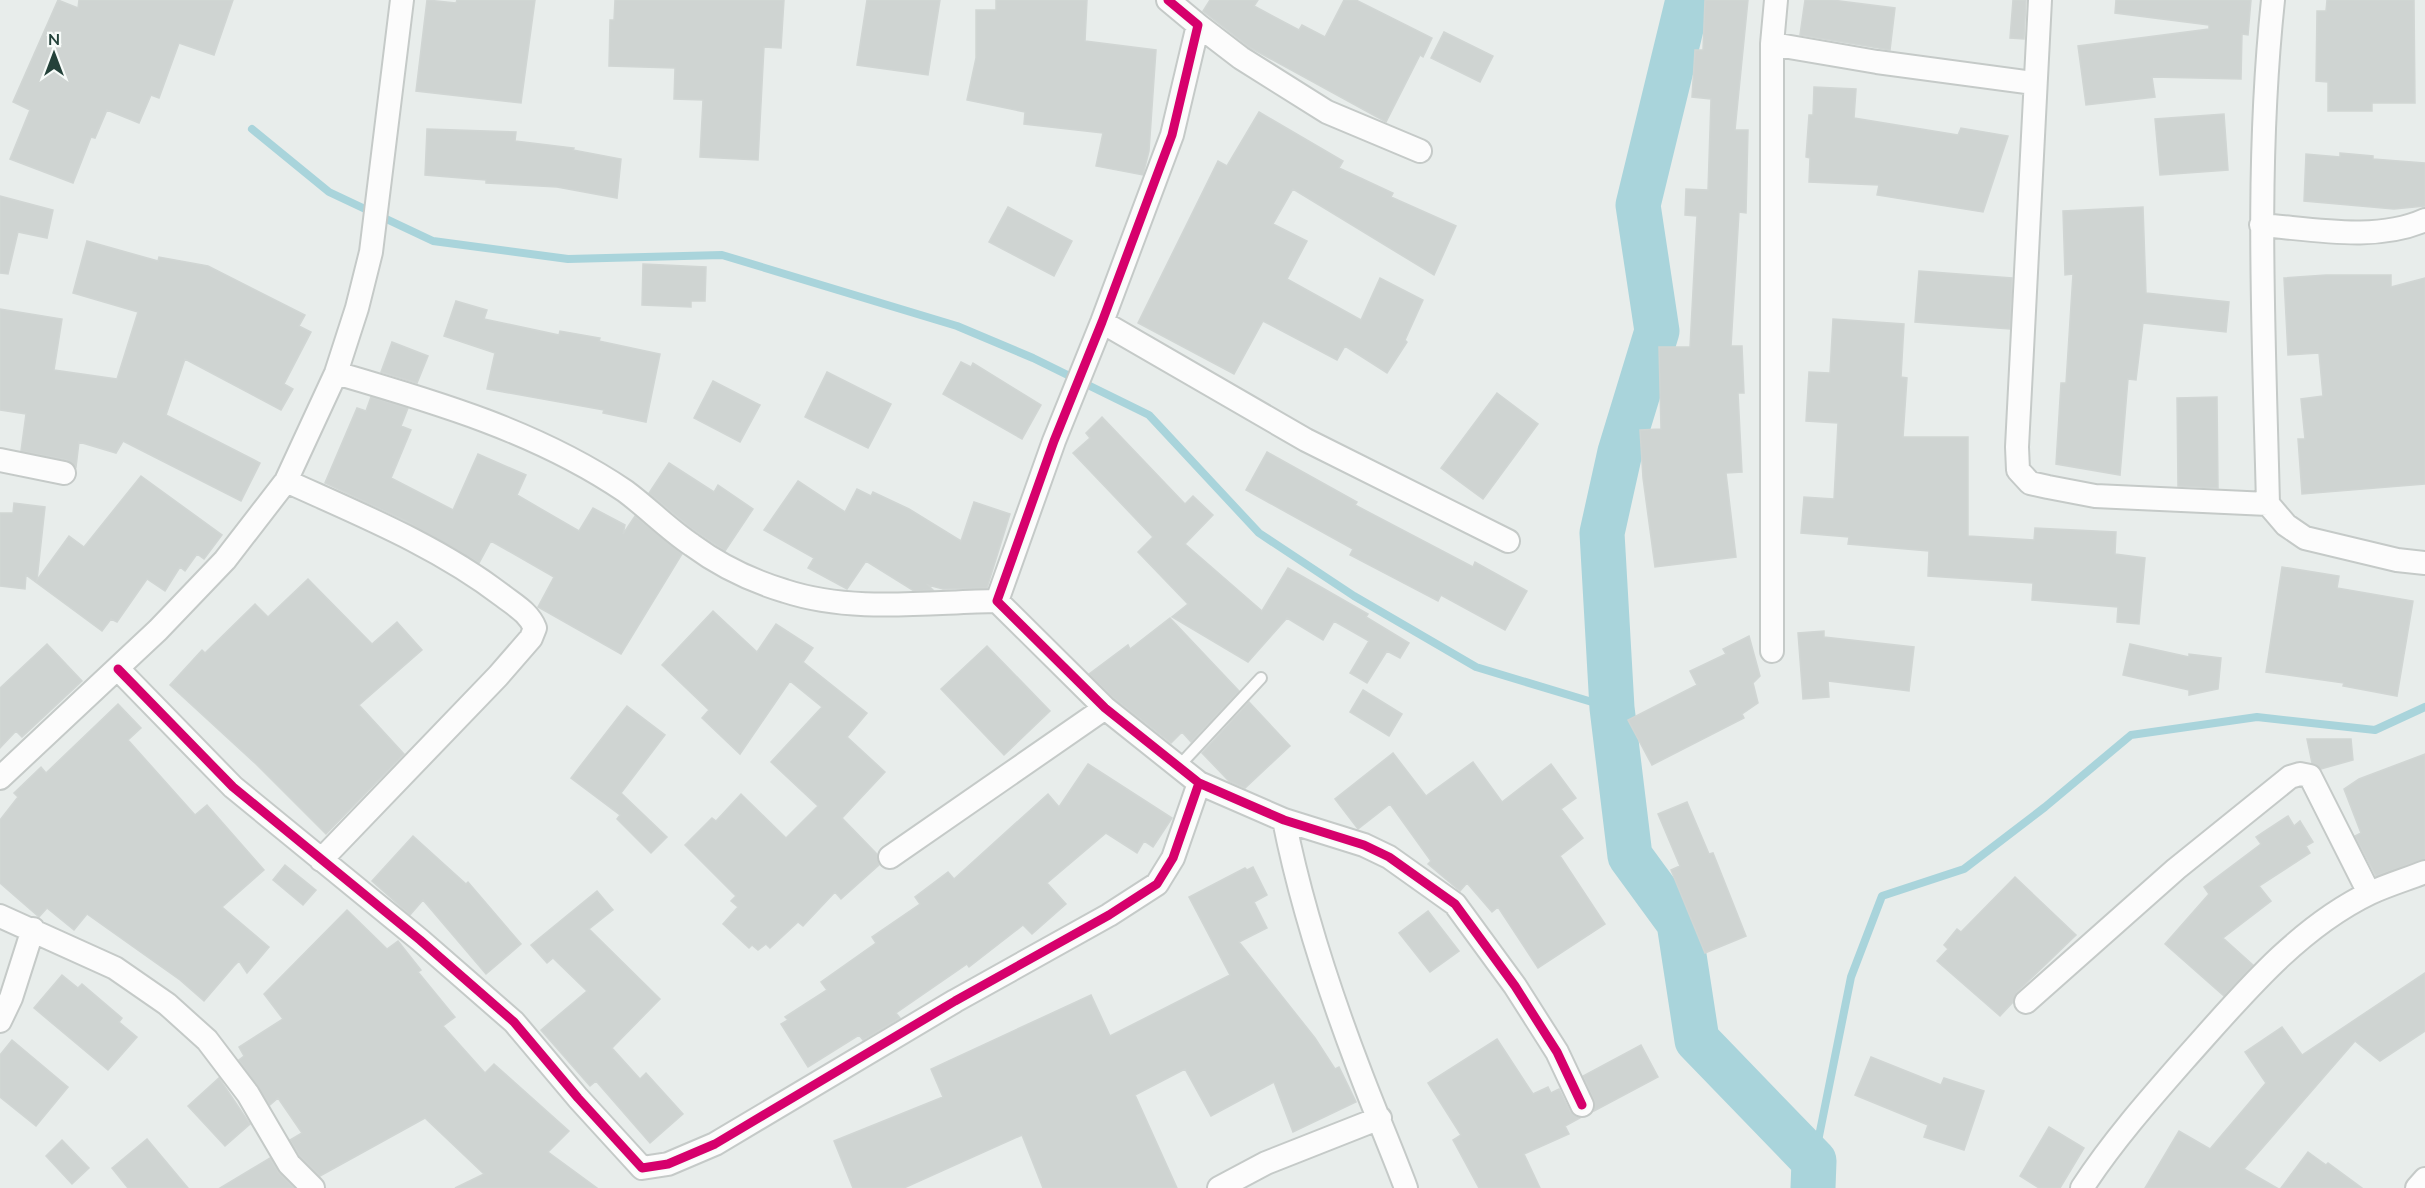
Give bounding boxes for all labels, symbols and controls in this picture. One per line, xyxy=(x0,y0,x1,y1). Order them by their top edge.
north arrow xyxy=(24,24,84,84)
text: N xyxy=(48,29,60,49)

